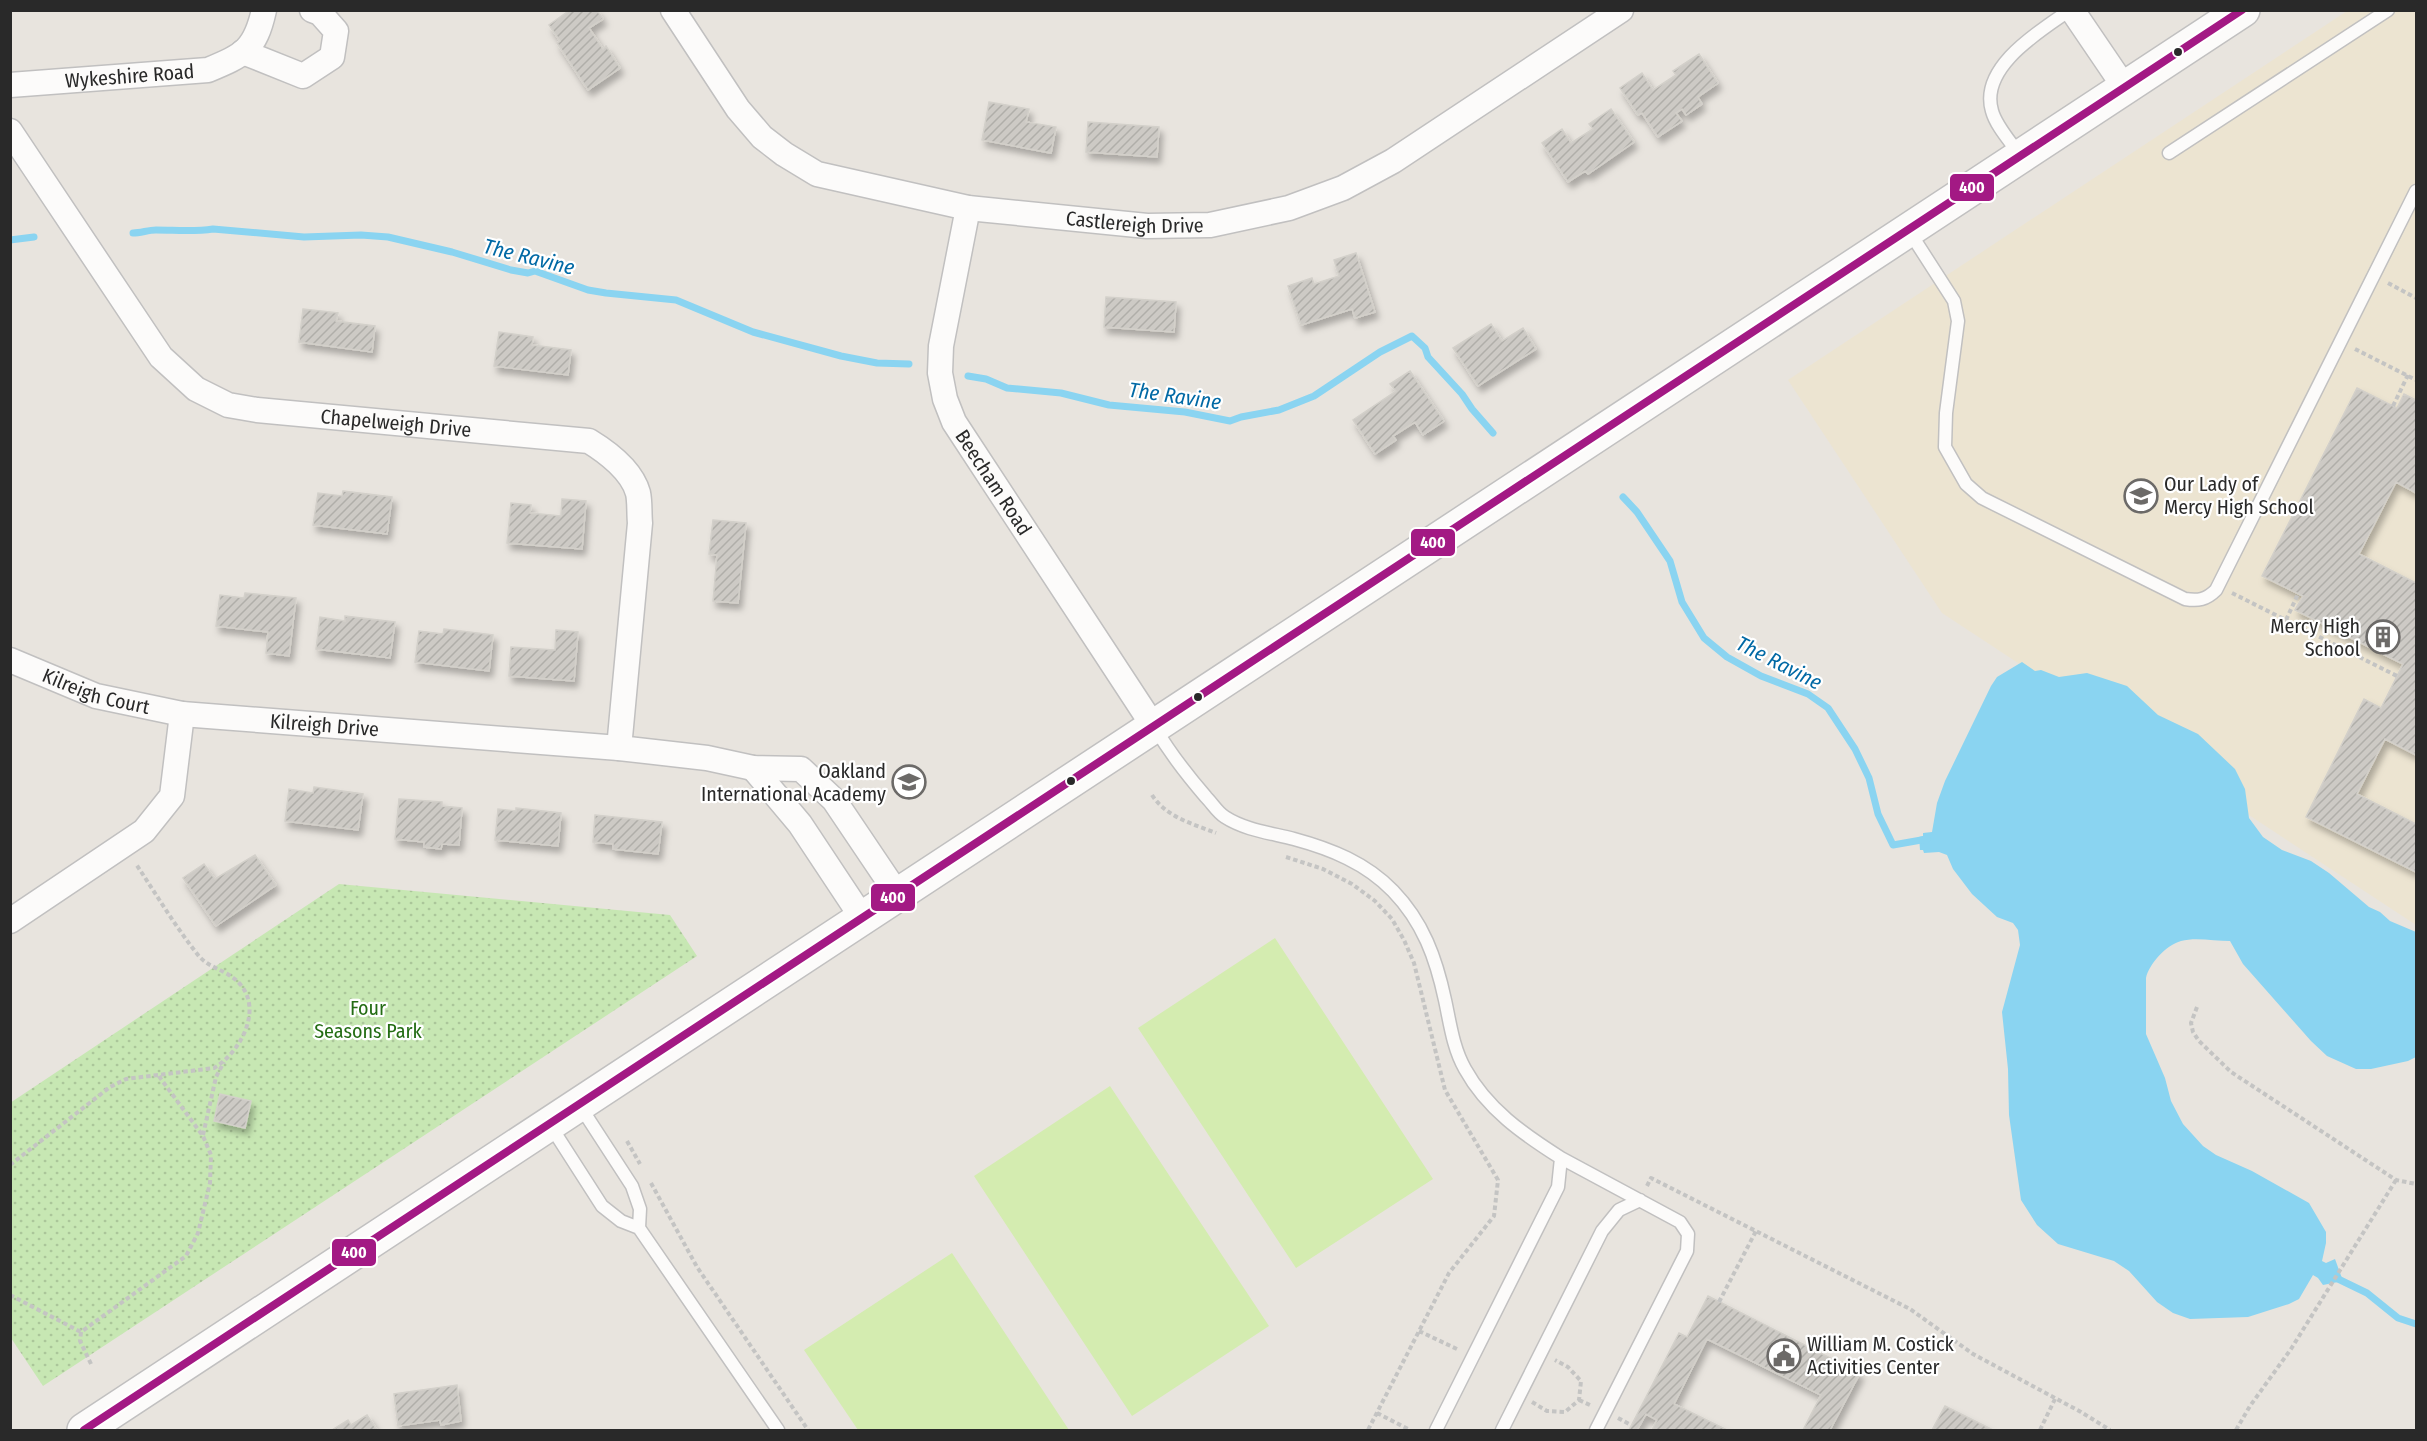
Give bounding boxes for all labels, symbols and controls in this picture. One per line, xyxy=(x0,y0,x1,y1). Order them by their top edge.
unlabelled marker xyxy=(2172,46,2184,58)
street label: Wykeshire Road xyxy=(64,59,195,93)
line badge: 400 xyxy=(1949,173,1995,202)
text: 400 xyxy=(1959,178,1985,197)
street label: Castlereigh Drive xyxy=(1065,206,1204,238)
water label: The Ravine xyxy=(481,233,577,281)
water label: The Ravine xyxy=(1127,377,1223,415)
street label: Chapelweigh Drive xyxy=(320,404,472,442)
street label: Beecham Road xyxy=(950,425,1037,540)
place label: Our Lady of Mercy High School xyxy=(2164,472,2314,519)
school or university icon: Our Lady of Mercy High School xyxy=(2123,478,2159,514)
line badge: 400 xyxy=(1410,528,1456,557)
text: 400 xyxy=(1420,533,1446,552)
place label: Mercy High School xyxy=(2270,614,2360,661)
building icon: Mercy High School xyxy=(2365,619,2401,655)
water label: The Ravine xyxy=(1732,630,1826,696)
street label: Kilreigh Court xyxy=(39,663,152,719)
unlabelled marker xyxy=(1192,691,1204,703)
street label: Kilreigh Drive xyxy=(269,709,380,741)
place label: Oakland International Academy xyxy=(701,759,886,806)
school or university icon: Oakland International Academy xyxy=(891,764,927,800)
unlabelled marker xyxy=(1065,775,1077,787)
line badge: 400 xyxy=(870,883,916,912)
text: 400 xyxy=(880,888,906,907)
park label: Four Seasons Park xyxy=(314,996,422,1043)
line badge: 400 xyxy=(331,1238,377,1267)
text: 400 xyxy=(341,1243,367,1262)
place label: William M. Costick Activities Center xyxy=(1807,1332,1955,1379)
public building icon: William M. Costick Activities Center xyxy=(1766,1338,1802,1374)

